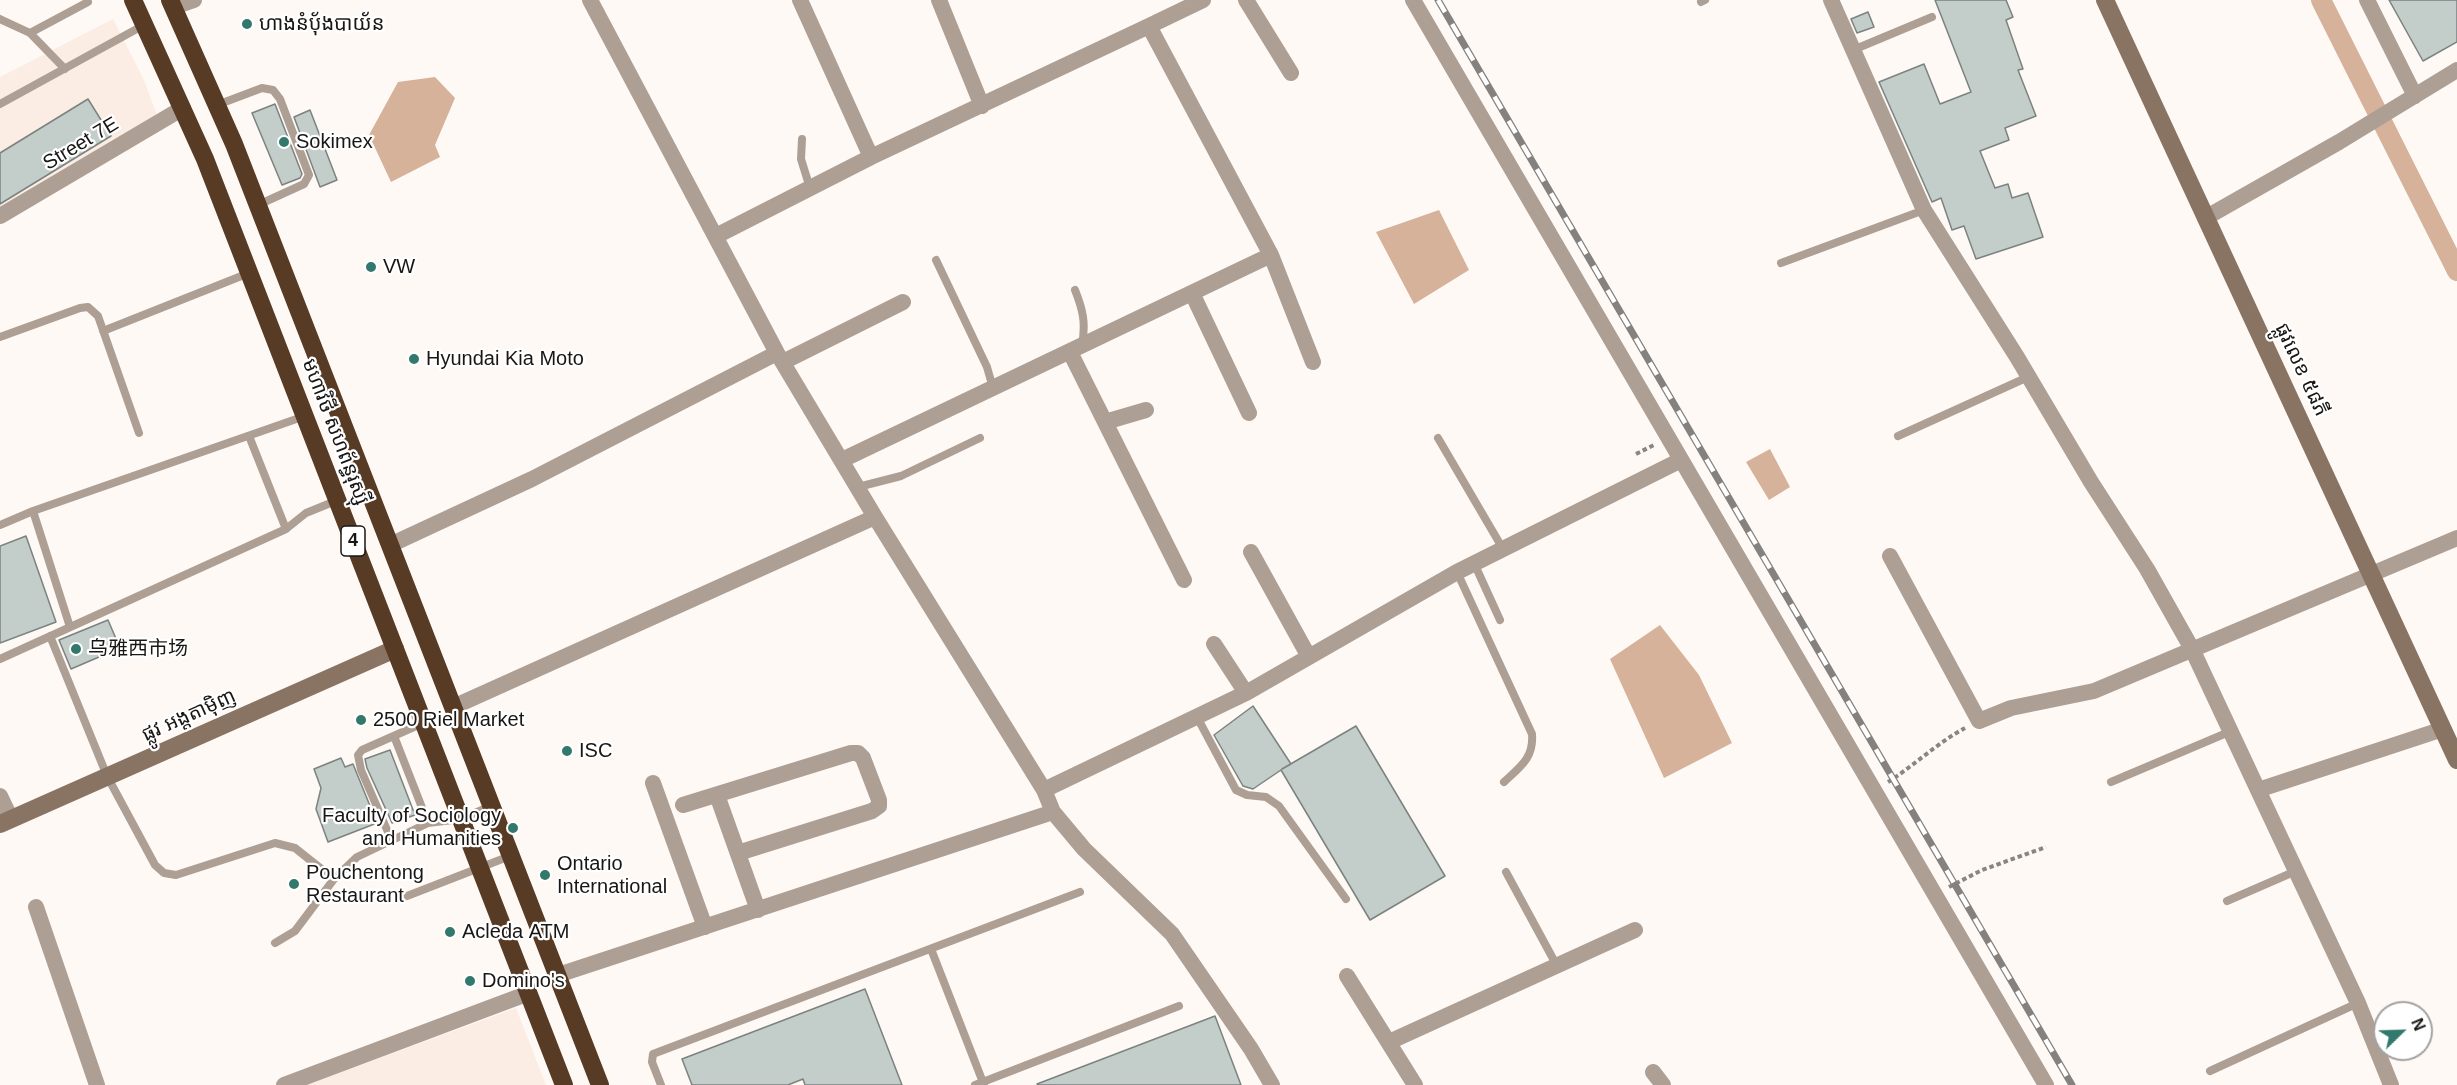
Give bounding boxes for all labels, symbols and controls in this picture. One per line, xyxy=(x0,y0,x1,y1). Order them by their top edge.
place label: ហាងនំបុ័ងបាយ័ន xyxy=(259,12,384,36)
marker: ហាងនំបុ័ងបាយ័ន xyxy=(240,17,254,31)
street label: Street 7E xyxy=(39,112,123,176)
place label: Sokimex xyxy=(296,130,373,154)
marker: Sokimex xyxy=(277,135,291,149)
place label: VW xyxy=(383,255,415,279)
marker: VW xyxy=(364,260,378,274)
street label: ផ្លូវលេខ ៥៨ភី xyxy=(2269,320,2333,420)
place label: Hyundai Kia Moto xyxy=(426,347,584,371)
marker: Hyundai Kia Moto xyxy=(407,352,421,366)
street label: មហាវិថី សហព័ន្ធរុស្ស៊ី xyxy=(296,355,374,509)
road number: 4 xyxy=(341,526,365,556)
place label: 乌雅西市场 xyxy=(88,637,188,661)
marker: 乌雅西市场 xyxy=(69,642,83,656)
street label: ផ្លូវ អង្តតាម៉ិញ xyxy=(138,685,240,747)
place label: 2500 Riel Market xyxy=(373,708,524,732)
marker: 2500 Riel Market xyxy=(354,713,368,727)
place label: ISC xyxy=(579,739,612,763)
marker: ISC xyxy=(560,744,574,758)
place label: Faculty of Sociology and Humanities xyxy=(322,804,501,851)
marker: Faculty of Sociology and Humanities xyxy=(506,821,520,835)
place label: Ontario International xyxy=(557,852,667,899)
place label: Pouchentong Restaurant xyxy=(306,861,424,908)
marker: Ontario International xyxy=(538,868,552,882)
marker: Pouchentong Restaurant xyxy=(287,877,301,891)
place label: Acleda ATM xyxy=(462,920,569,944)
marker: Acleda ATM xyxy=(443,925,457,939)
place label: Domino's xyxy=(482,969,565,993)
marker: Domino's xyxy=(463,974,477,988)
north arrow xyxy=(2373,1001,2433,1061)
text: N xyxy=(2408,1016,2428,1033)

